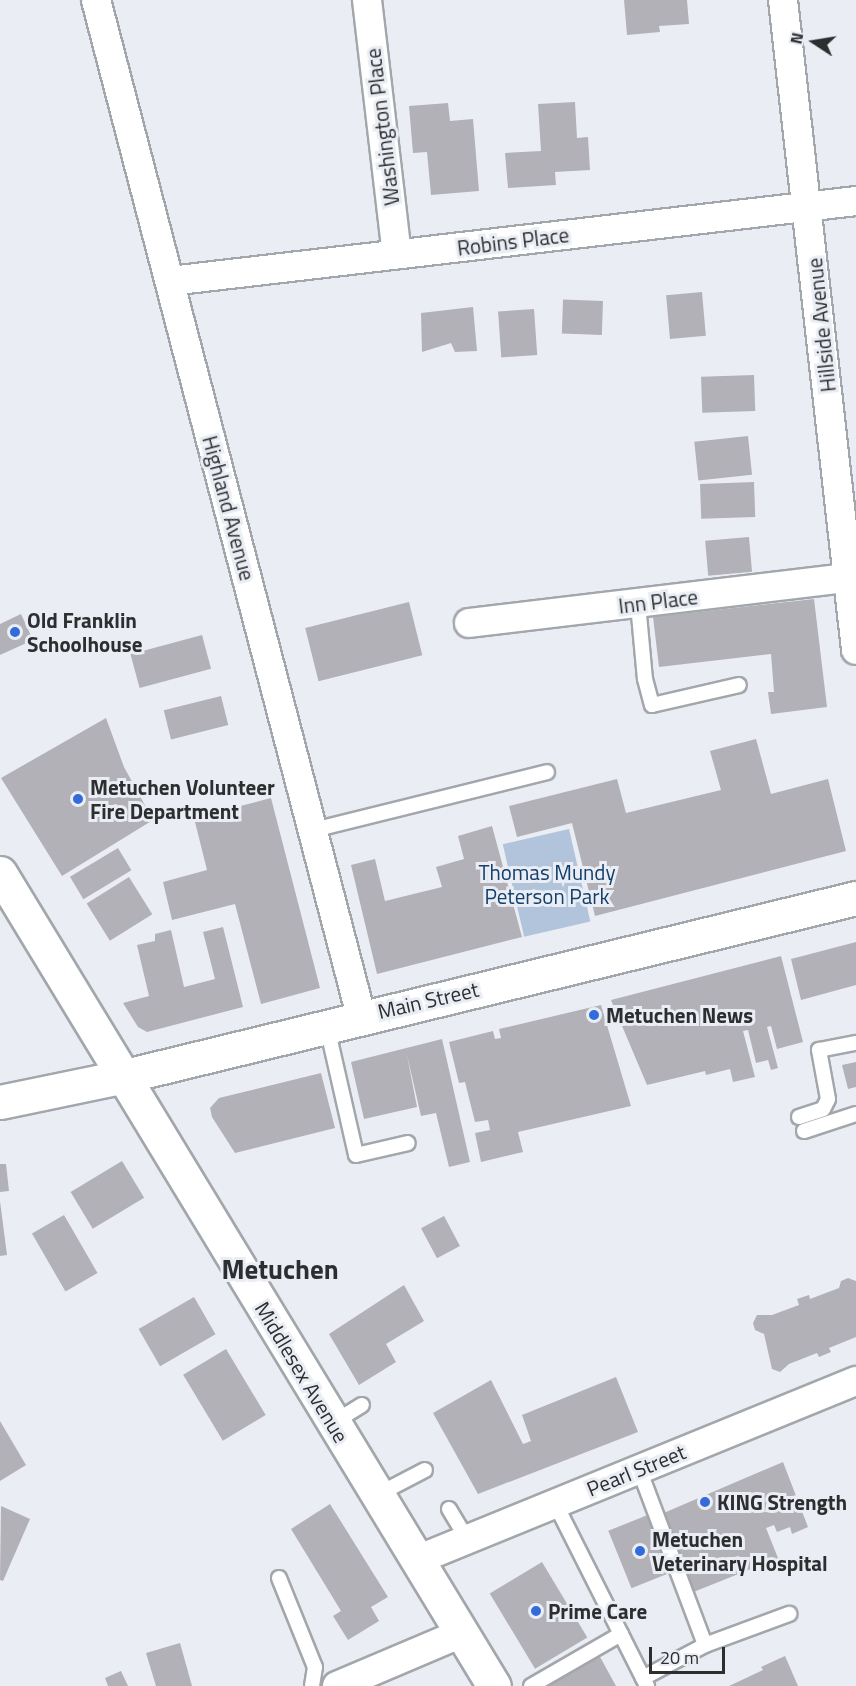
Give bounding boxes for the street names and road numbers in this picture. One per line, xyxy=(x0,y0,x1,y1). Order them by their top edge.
street label: Washington Place xyxy=(360,47,404,207)
street label: Robins Place xyxy=(456,222,570,260)
street label: Hillside Avenue xyxy=(801,257,841,393)
street label: Highland Avenue xyxy=(198,433,260,583)
street label: Inn Place xyxy=(617,584,699,618)
street label: Main Street xyxy=(375,976,481,1024)
street label: Middlesex Avenue xyxy=(250,1297,354,1447)
street label: Pearl Street xyxy=(583,1439,689,1501)

